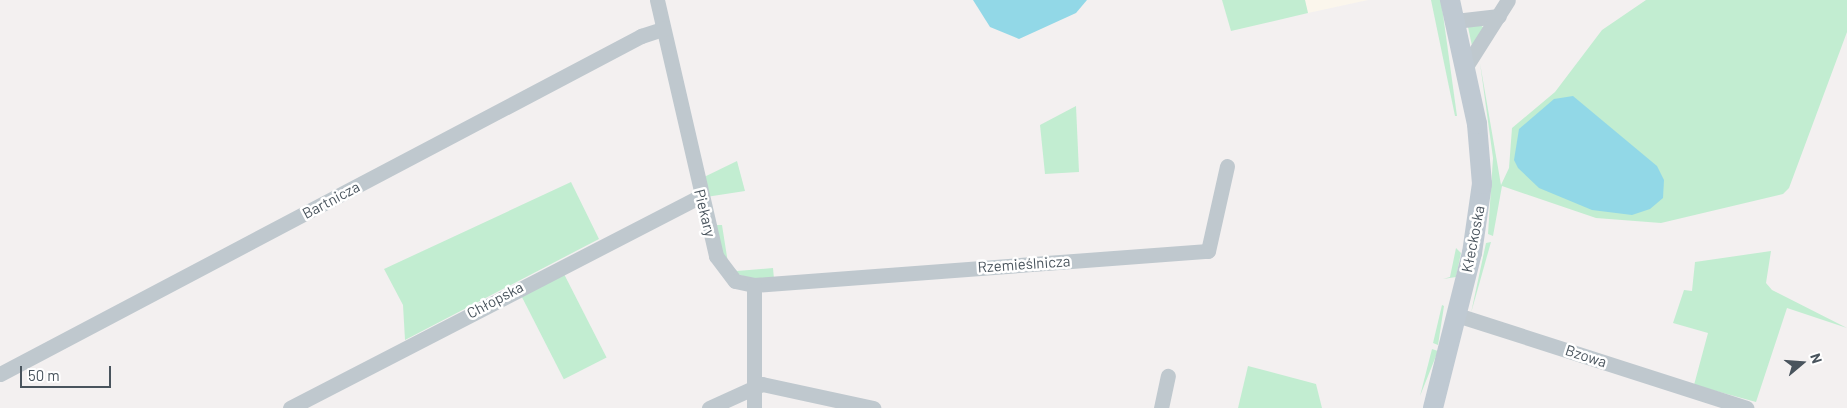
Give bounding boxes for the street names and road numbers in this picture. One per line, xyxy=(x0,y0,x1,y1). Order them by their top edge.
street label: Bartnicza xyxy=(299,177,363,223)
street label: Piekary xyxy=(690,187,720,239)
street label: Kłeckoska xyxy=(1458,204,1488,274)
street label: Rzemieślnicza xyxy=(977,252,1071,276)
street label: Chłopska xyxy=(464,278,526,322)
street label: Bzowa xyxy=(1563,341,1609,371)

